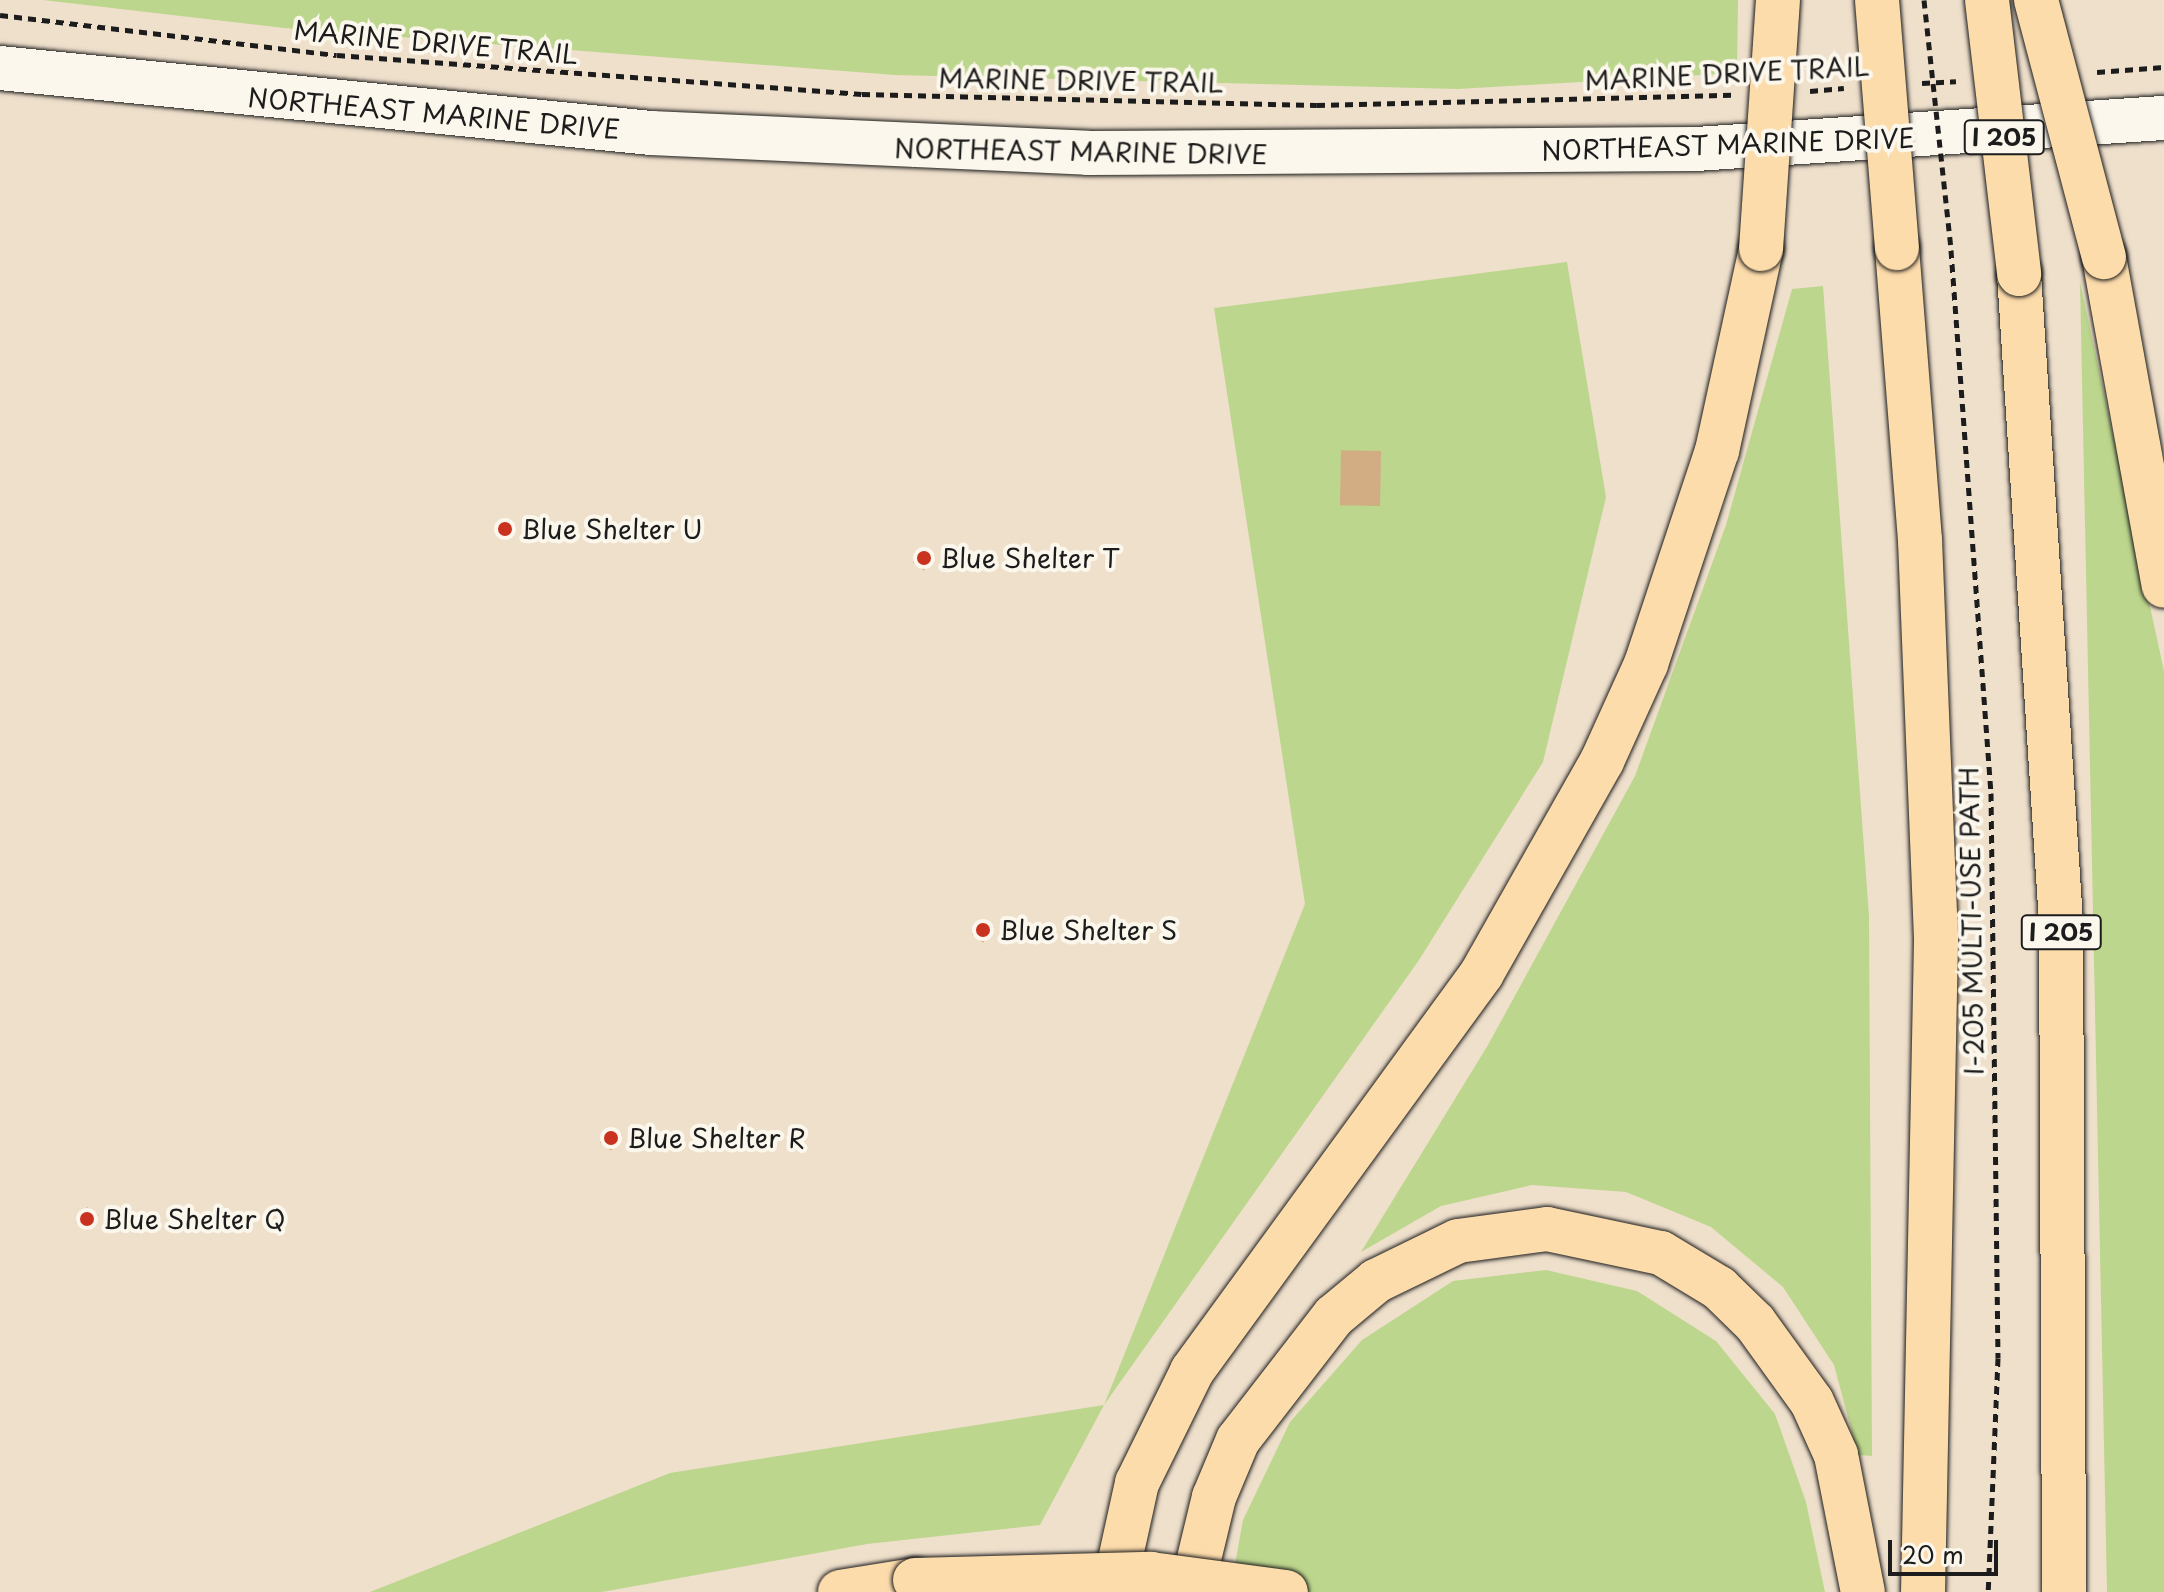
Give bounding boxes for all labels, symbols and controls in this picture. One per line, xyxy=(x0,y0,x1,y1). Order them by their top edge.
street label: MARINE DRIVE TRAIL xyxy=(293,14,579,70)
street label: MARINE DRIVE TRAIL xyxy=(1585,50,1869,96)
street label: MARINE DRIVE TRAIL xyxy=(939,62,1223,98)
street label: NORTHEAST MARINE DRIVE xyxy=(248,81,620,145)
road number: I 205 xyxy=(1962,117,2046,157)
street label: NORTHEAST MARINE DRIVE xyxy=(1542,122,1914,166)
street label: NORTHEAST MARINE DRIVE xyxy=(895,132,1267,170)
place label: Blue Shelter U xyxy=(521,513,704,545)
marker: Blue Shelter U xyxy=(496,520,514,538)
place label: Blue Shelter T xyxy=(940,542,1120,574)
marker: Blue Shelter T xyxy=(915,549,933,567)
street label: I-205 MULTI-USE PATH xyxy=(1953,766,1989,1076)
road number: I 205 xyxy=(2019,912,2103,952)
place label: Blue Shelter S xyxy=(999,914,1178,946)
marker: Blue Shelter S xyxy=(974,921,992,939)
place label: Blue Shelter R xyxy=(627,1122,808,1154)
marker: Blue Shelter R xyxy=(602,1129,620,1147)
place label: Blue Shelter Q xyxy=(103,1203,287,1235)
marker: Blue Shelter Q xyxy=(78,1210,96,1228)
scale bar xyxy=(1892,1524,2002,1574)
text: 20 m xyxy=(1902,1536,1964,1572)

